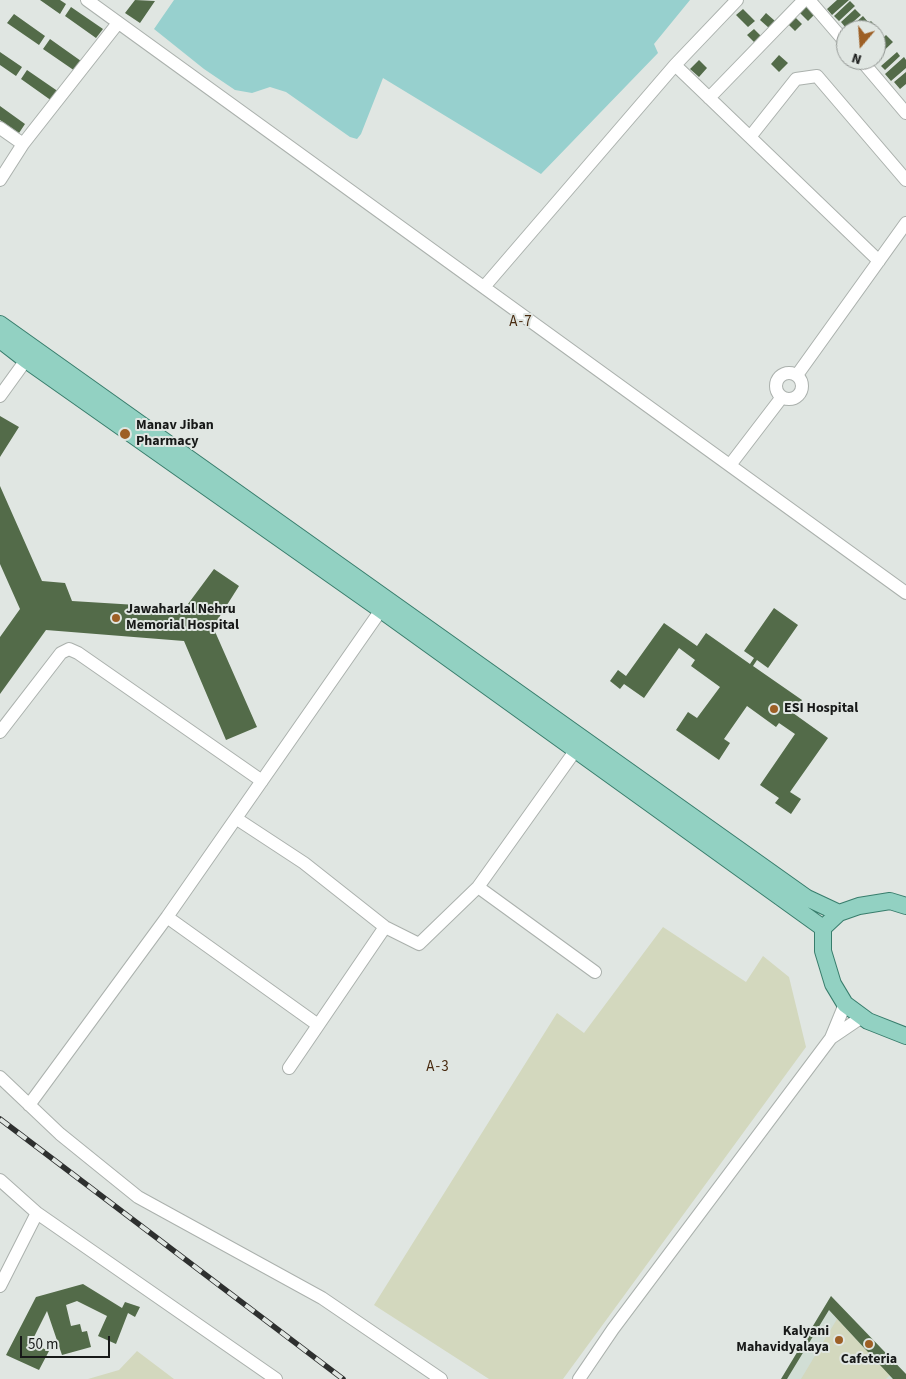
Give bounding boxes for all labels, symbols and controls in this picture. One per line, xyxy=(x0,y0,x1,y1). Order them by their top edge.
north arrow xyxy=(836,20,886,70)
text: N xyxy=(849,47,864,69)
district label: A-7 xyxy=(509,314,533,332)
place label: Manav Jiban Pharmacy xyxy=(136,418,214,451)
marker: Manav Jiban Pharmacy xyxy=(118,427,132,441)
place label: Jawaharlal Nehru Memorial Hospital xyxy=(126,602,239,634)
marker: Jawaharlal Nehru Memorial Hospital xyxy=(110,612,122,624)
place label: ESI Hospital xyxy=(784,701,858,717)
marker: ESI Hospital xyxy=(768,703,780,715)
district label: A-3 xyxy=(426,1059,450,1077)
place label: Kalyani Mahavidyalaya xyxy=(736,1324,829,1356)
scale bar xyxy=(22,1326,112,1358)
text: 50 m xyxy=(28,1334,58,1355)
marker: Kalyani Mahavidyalaya xyxy=(833,1334,845,1346)
marker: Cafeteria xyxy=(863,1338,875,1350)
place label: Cafeteria xyxy=(841,1352,897,1368)

